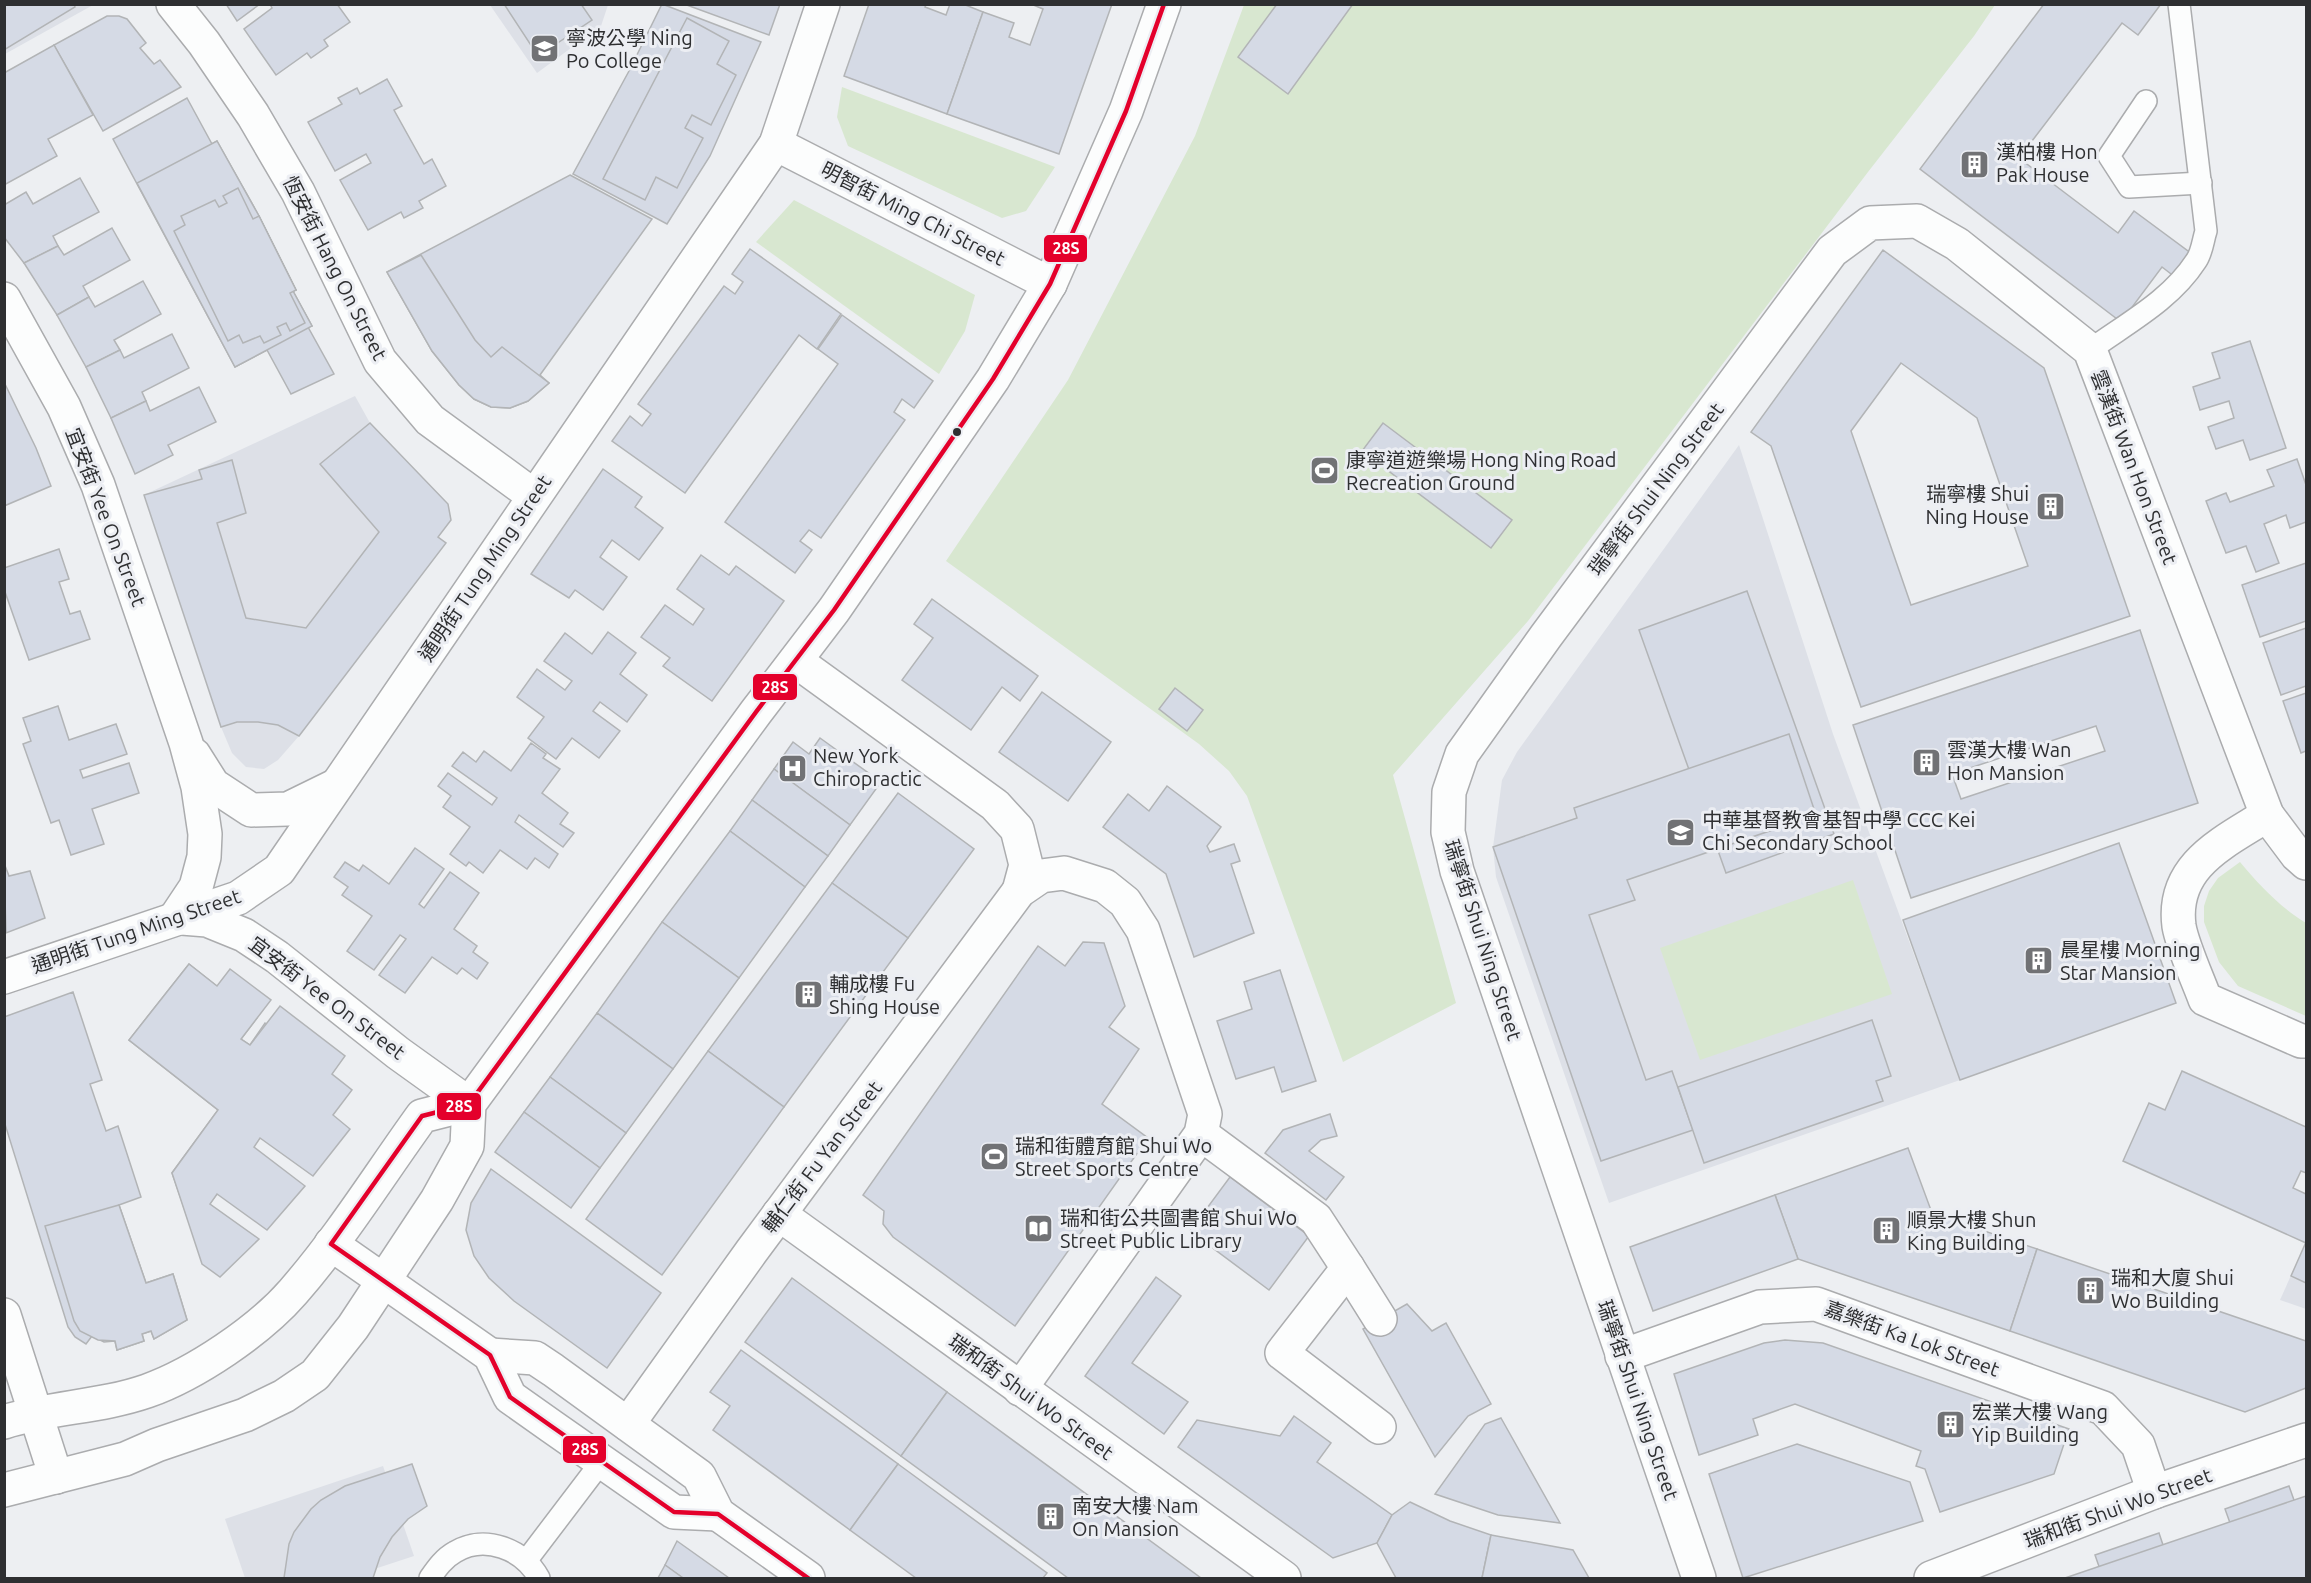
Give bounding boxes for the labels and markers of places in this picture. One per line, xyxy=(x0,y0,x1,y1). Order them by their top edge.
place label: 寧波公學 Ning Po College xyxy=(566,26,693,72)
school or university icon: 寧波公學 Ning Po College xyxy=(529,33,561,65)
place label: 漢柏樓 Hon Pak House xyxy=(1996,140,2098,186)
building icon: 漢柏樓 Hon Pak House xyxy=(1959,148,1991,180)
unlabelled marker xyxy=(951,426,963,438)
place label: 康寧道遊樂場 Hong Ning Road Recreation Ground xyxy=(1346,448,1616,494)
sports icon: 康寧道遊樂場 Hong Ning Road Recreation Ground xyxy=(1309,455,1341,487)
place label: 瑞寧樓 Shui Ning House xyxy=(1926,482,2029,528)
building icon: 瑞寧樓 Shui Ning House xyxy=(2034,490,2066,522)
place label: 雲漢大樓 Wan Hon Mansion xyxy=(1947,738,2071,784)
place label: New York Chiropractic xyxy=(813,744,922,790)
building icon: 雲漢大樓 Wan Hon Mansion xyxy=(1910,746,1942,778)
hospital icon: New York Chiropractic xyxy=(776,752,808,784)
place label: 中華基督教會基智中學 CCC Kei Chi Secondary School xyxy=(1702,808,1975,854)
school or university icon: 中華基督教會基智中學 CCC Kei Chi Secondary School xyxy=(1665,816,1697,848)
place label: 晨星樓 Morning Star Mansion xyxy=(2060,938,2200,984)
building icon: 晨星樓 Morning Star Mansion xyxy=(2023,945,2055,977)
place label: 輔成樓 Fu Shing House xyxy=(829,972,940,1018)
building icon: 輔成樓 Fu Shing House xyxy=(792,979,824,1011)
place label: 瑞和街體育館 Shui Wo Street Sports Centre xyxy=(1015,1134,1212,1180)
sports icon: 瑞和街體育館 Shui Wo Street Sports Centre xyxy=(978,1141,1010,1173)
place label: 瑞和街公共圖書館 Shui Wo Street Public Library xyxy=(1060,1206,1297,1252)
place label: 順景大樓 Shun King Building xyxy=(1907,1208,2036,1254)
library icon: 瑞和街公共圖書館 Shui Wo Street Public Library xyxy=(1023,1213,1055,1245)
building icon: 順景大樓 Shun King Building xyxy=(1870,1215,1902,1247)
place label: 瑞和大廈 Shui Wo Building xyxy=(2111,1266,2234,1312)
building icon: 瑞和大廈 Shui Wo Building xyxy=(2074,1274,2106,1306)
place label: 宏業大樓 Wang Yip Building xyxy=(1972,1400,2108,1446)
building icon: 宏業大樓 Wang Yip Building xyxy=(1935,1408,1967,1440)
place label: 南安大樓 Nam On Mansion xyxy=(1072,1494,1198,1540)
building icon: 南安大樓 Nam On Mansion xyxy=(1035,1501,1067,1533)

